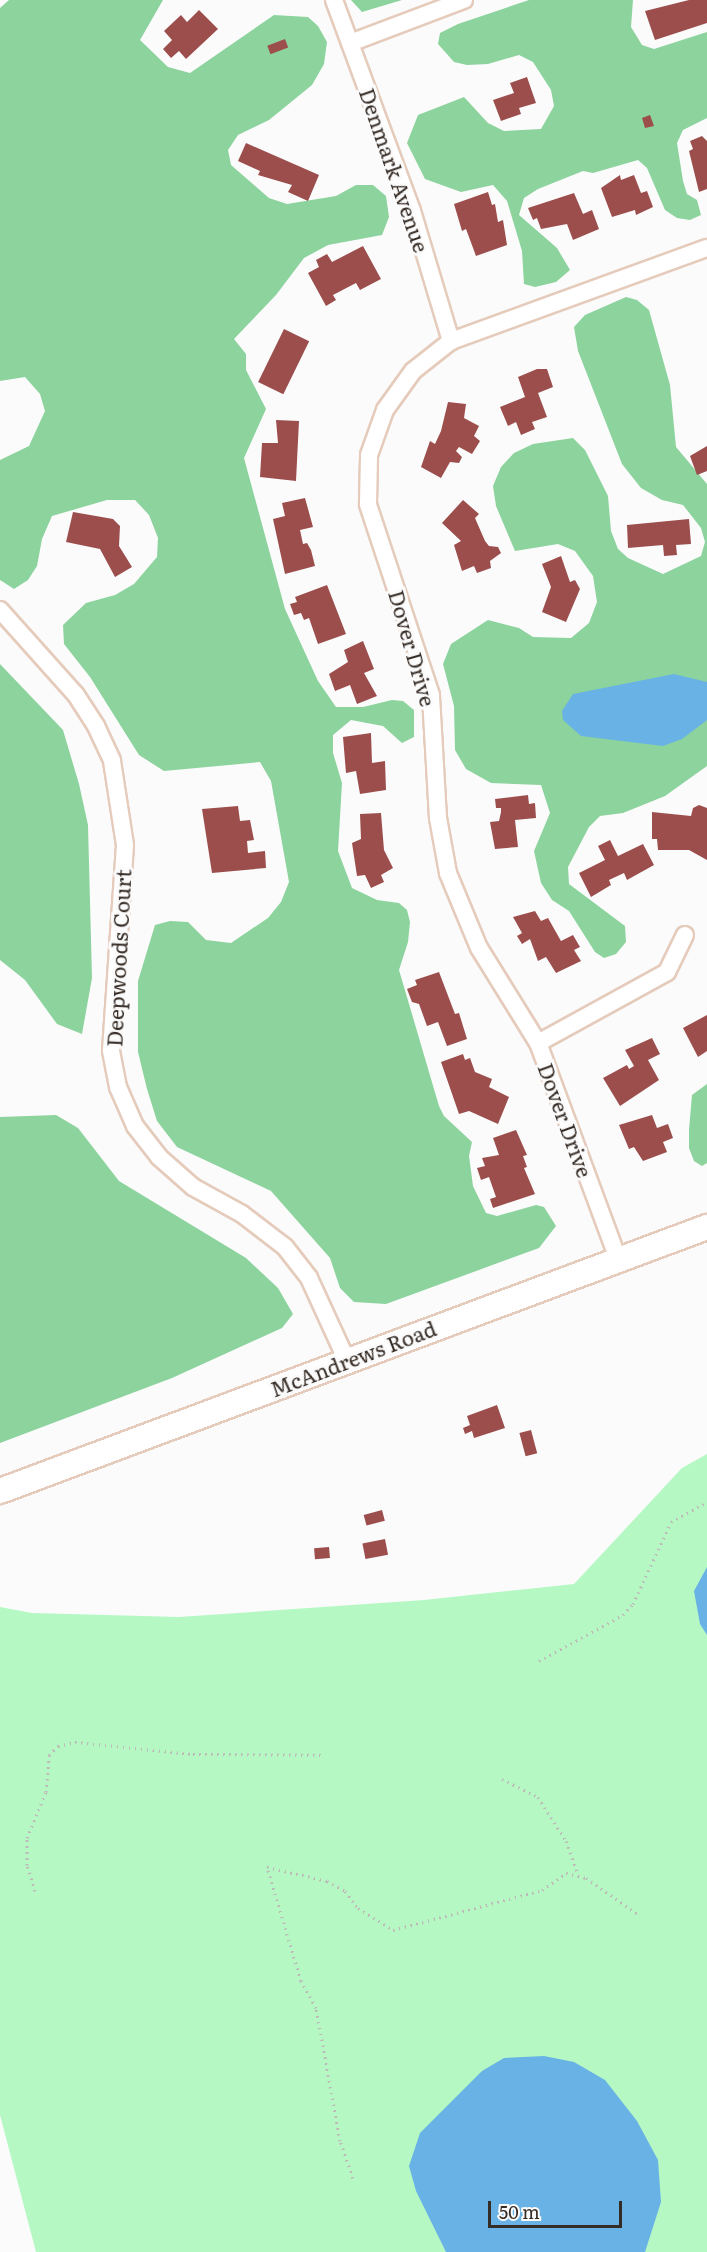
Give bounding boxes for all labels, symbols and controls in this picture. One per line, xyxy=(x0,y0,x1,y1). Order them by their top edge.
street label: Denmark Avenue xyxy=(355,85,435,255)
street label: Dover Drive xyxy=(384,587,442,709)
street label: Deepwoods Court xyxy=(101,869,135,1047)
street label: Dover Drive xyxy=(534,1059,598,1181)
street label: McAndrews Road xyxy=(266,1315,440,1401)
scale bar xyxy=(491,2189,624,2227)
text: 50 m xyxy=(499,2198,540,2225)

